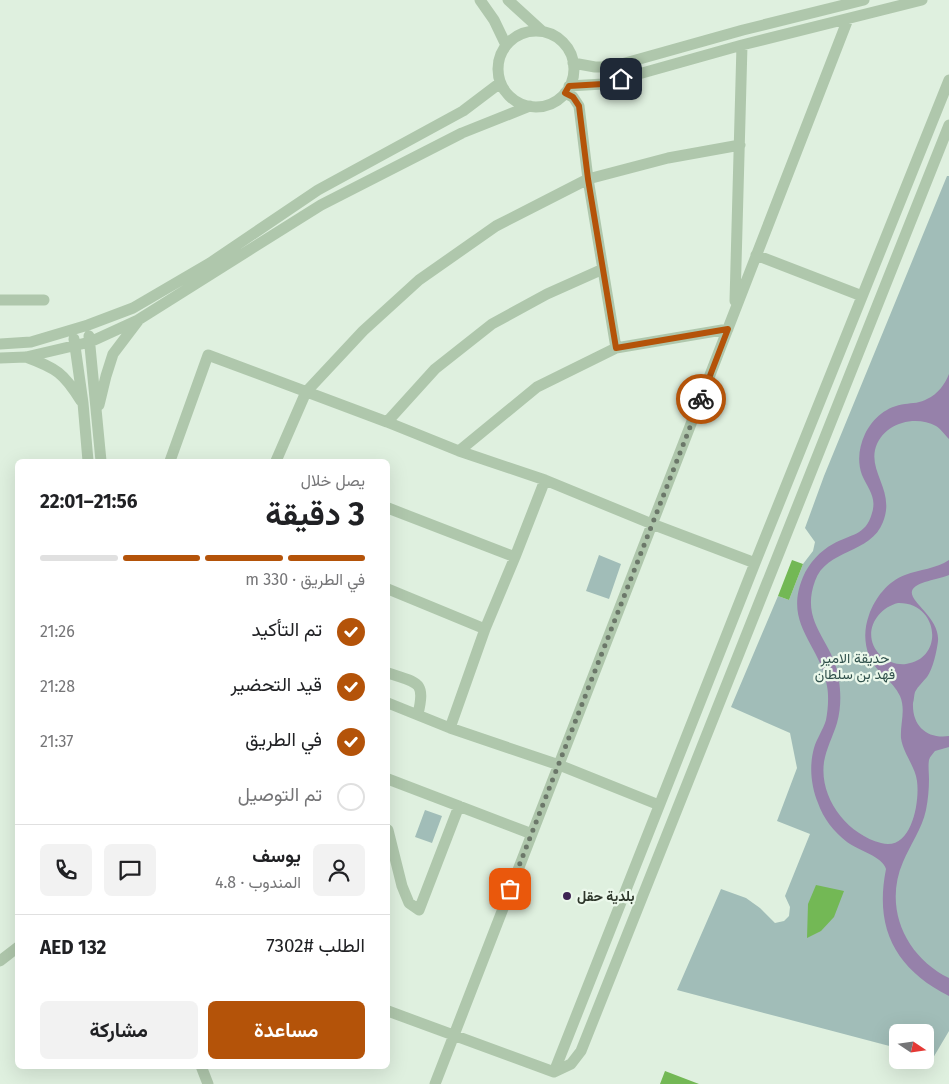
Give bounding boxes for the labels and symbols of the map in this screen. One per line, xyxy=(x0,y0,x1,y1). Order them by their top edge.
pin xyxy=(600,58,642,100)
courier xyxy=(676,374,726,424)
park label: حديقة الامير فهد بن سلطان xyxy=(815,650,895,683)
pin xyxy=(489,868,531,910)
place label: بلدية حقل xyxy=(577,888,635,905)
marker: بلدية حقل xyxy=(561,890,573,902)
north arrow xyxy=(889,1024,934,1069)

